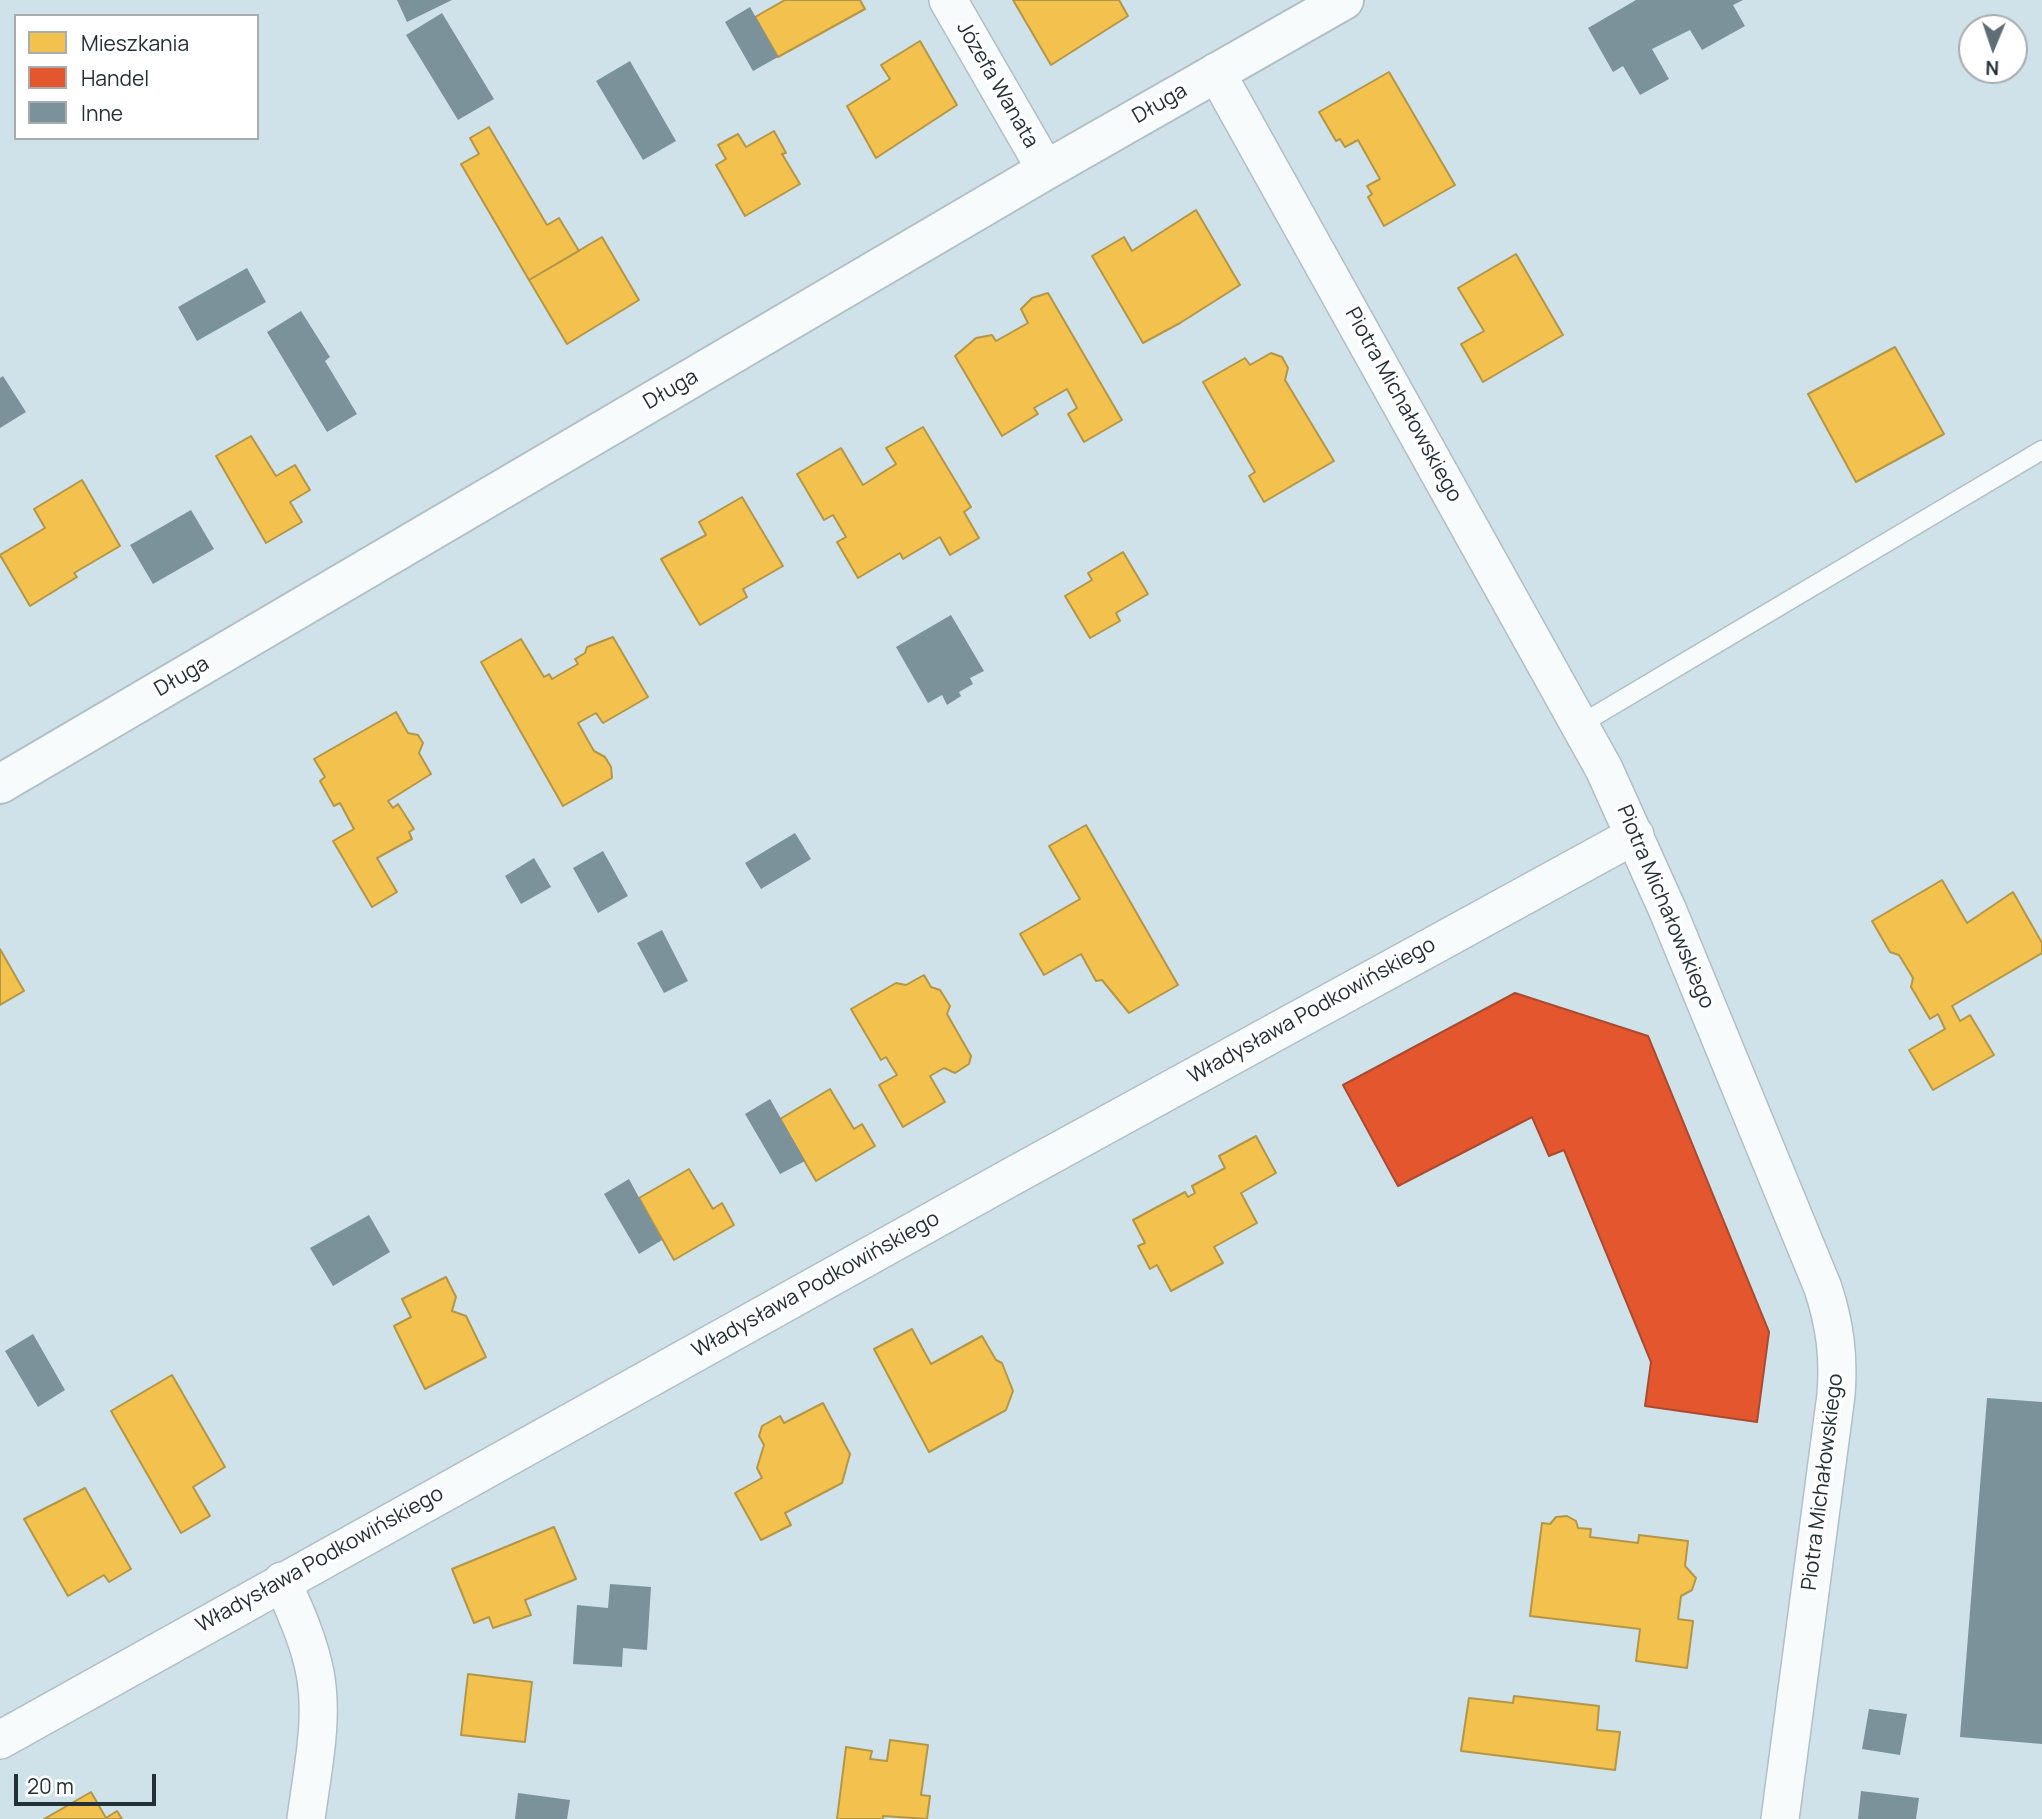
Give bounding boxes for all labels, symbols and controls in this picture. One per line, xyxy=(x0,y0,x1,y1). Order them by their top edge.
legend xyxy=(14,14,259,140)
north arrow xyxy=(1958,14,2028,84)
street label: Józefa Wanata xyxy=(951,17,1043,153)
text: Mieszkania xyxy=(81,29,189,57)
text: N xyxy=(1985,55,2000,81)
text: Handel xyxy=(81,64,149,92)
street label: Długa xyxy=(1128,78,1192,130)
text: Inne xyxy=(81,99,123,127)
street label: Piotra Michałowskiego xyxy=(1339,303,1467,507)
street label: Długa xyxy=(639,364,703,416)
street label: Długa xyxy=(150,651,214,703)
street label: Piotra Michałowskiego xyxy=(1611,802,1719,1012)
street label: Władysława Podkowińskiego xyxy=(1184,932,1440,1090)
street label: Władysława Podkowińskiego xyxy=(688,1206,944,1364)
street label: Piotra Michałowskiego xyxy=(1797,1372,1849,1592)
street label: Władysława Podkowińskiego xyxy=(192,1481,448,1639)
scale bar xyxy=(18,1759,159,1803)
text: 20 m xyxy=(27,1772,74,1800)

